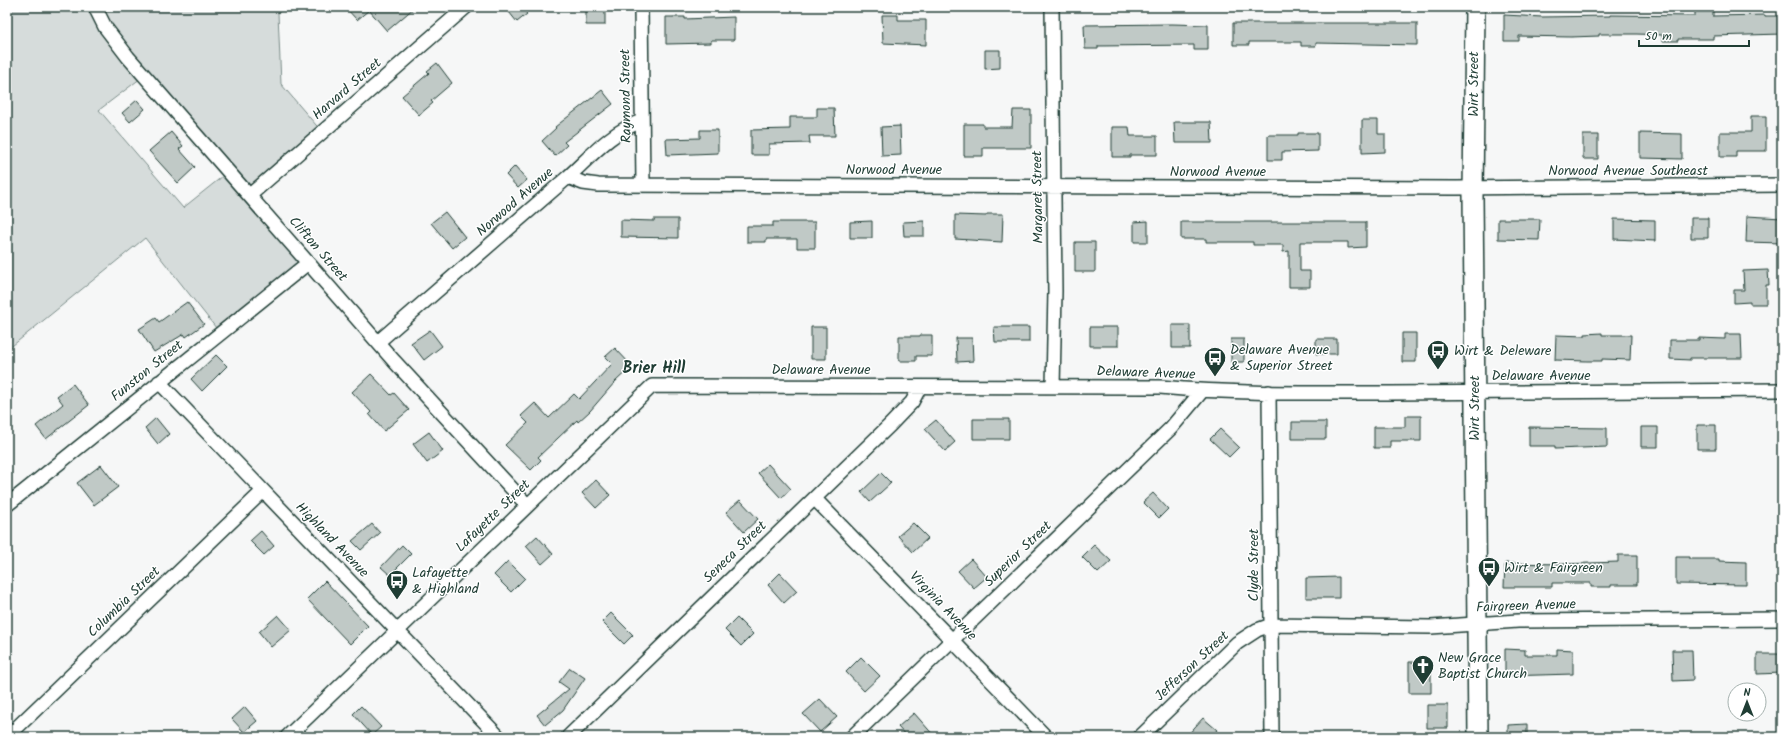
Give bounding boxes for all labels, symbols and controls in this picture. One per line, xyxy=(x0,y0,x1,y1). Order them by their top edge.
scale bar xyxy=(1639,22,1749,48)
text: 50 m xyxy=(1645,27,1672,46)
street label: Raymond Street xyxy=(614,48,638,143)
street label: Wirt Street xyxy=(1463,51,1485,117)
street label: Harvard Street xyxy=(307,52,387,125)
street label: Margaret Street xyxy=(1026,150,1050,244)
street label: Norwood Avenue xyxy=(846,159,943,181)
street label: Norwood Avenue Southeast xyxy=(1548,160,1708,182)
street label: Norwood Avenue xyxy=(1170,161,1267,183)
street label: Norwood Avenue xyxy=(471,162,559,242)
street label: Clifton Street xyxy=(283,211,353,287)
street label: Funston Street xyxy=(106,334,188,407)
bus stop icon: Wirt & Deleware xyxy=(1425,338,1451,371)
place label: Delaware Avenue & Superior Street xyxy=(1230,339,1333,377)
place label: Wirt & Deleware xyxy=(1454,340,1552,362)
bus stop icon: Delaware Avenue & Superior Street xyxy=(1202,345,1228,378)
district label: Brier Hill xyxy=(623,356,686,381)
street label: Delaware Avenue xyxy=(771,359,871,381)
street label: Delaware Avenue xyxy=(1096,360,1197,386)
street label: Delaware Avenue xyxy=(1491,365,1591,387)
street label: Wirt Street xyxy=(1464,375,1486,441)
street label: Lafayette Street xyxy=(450,474,536,558)
street label: Highland Avenue xyxy=(290,497,374,583)
street label: Seneca Street xyxy=(698,515,772,588)
street label: Superior Street xyxy=(979,515,1057,592)
street label: Clyde Street xyxy=(1243,528,1265,601)
bus stop icon: Wirt & Fairgreen xyxy=(1476,555,1502,588)
place label: Wirt & Fairgreen xyxy=(1504,557,1603,579)
street label: Columbia Street xyxy=(82,561,166,643)
place label: Lafayette & Highland xyxy=(412,562,480,600)
street label: Virginia Avenue xyxy=(904,566,983,646)
bus stop icon: Lafayette & Highland xyxy=(384,568,410,601)
street label: Fairgreen Avenue xyxy=(1476,593,1577,619)
street label: Jefferson Street xyxy=(1150,625,1235,707)
place label: New Grace Baptist Church xyxy=(1438,647,1527,685)
church icon: New Grace Baptist Church xyxy=(1410,653,1436,686)
north arrow xyxy=(1727,682,1767,722)
text: N xyxy=(1744,684,1751,702)

